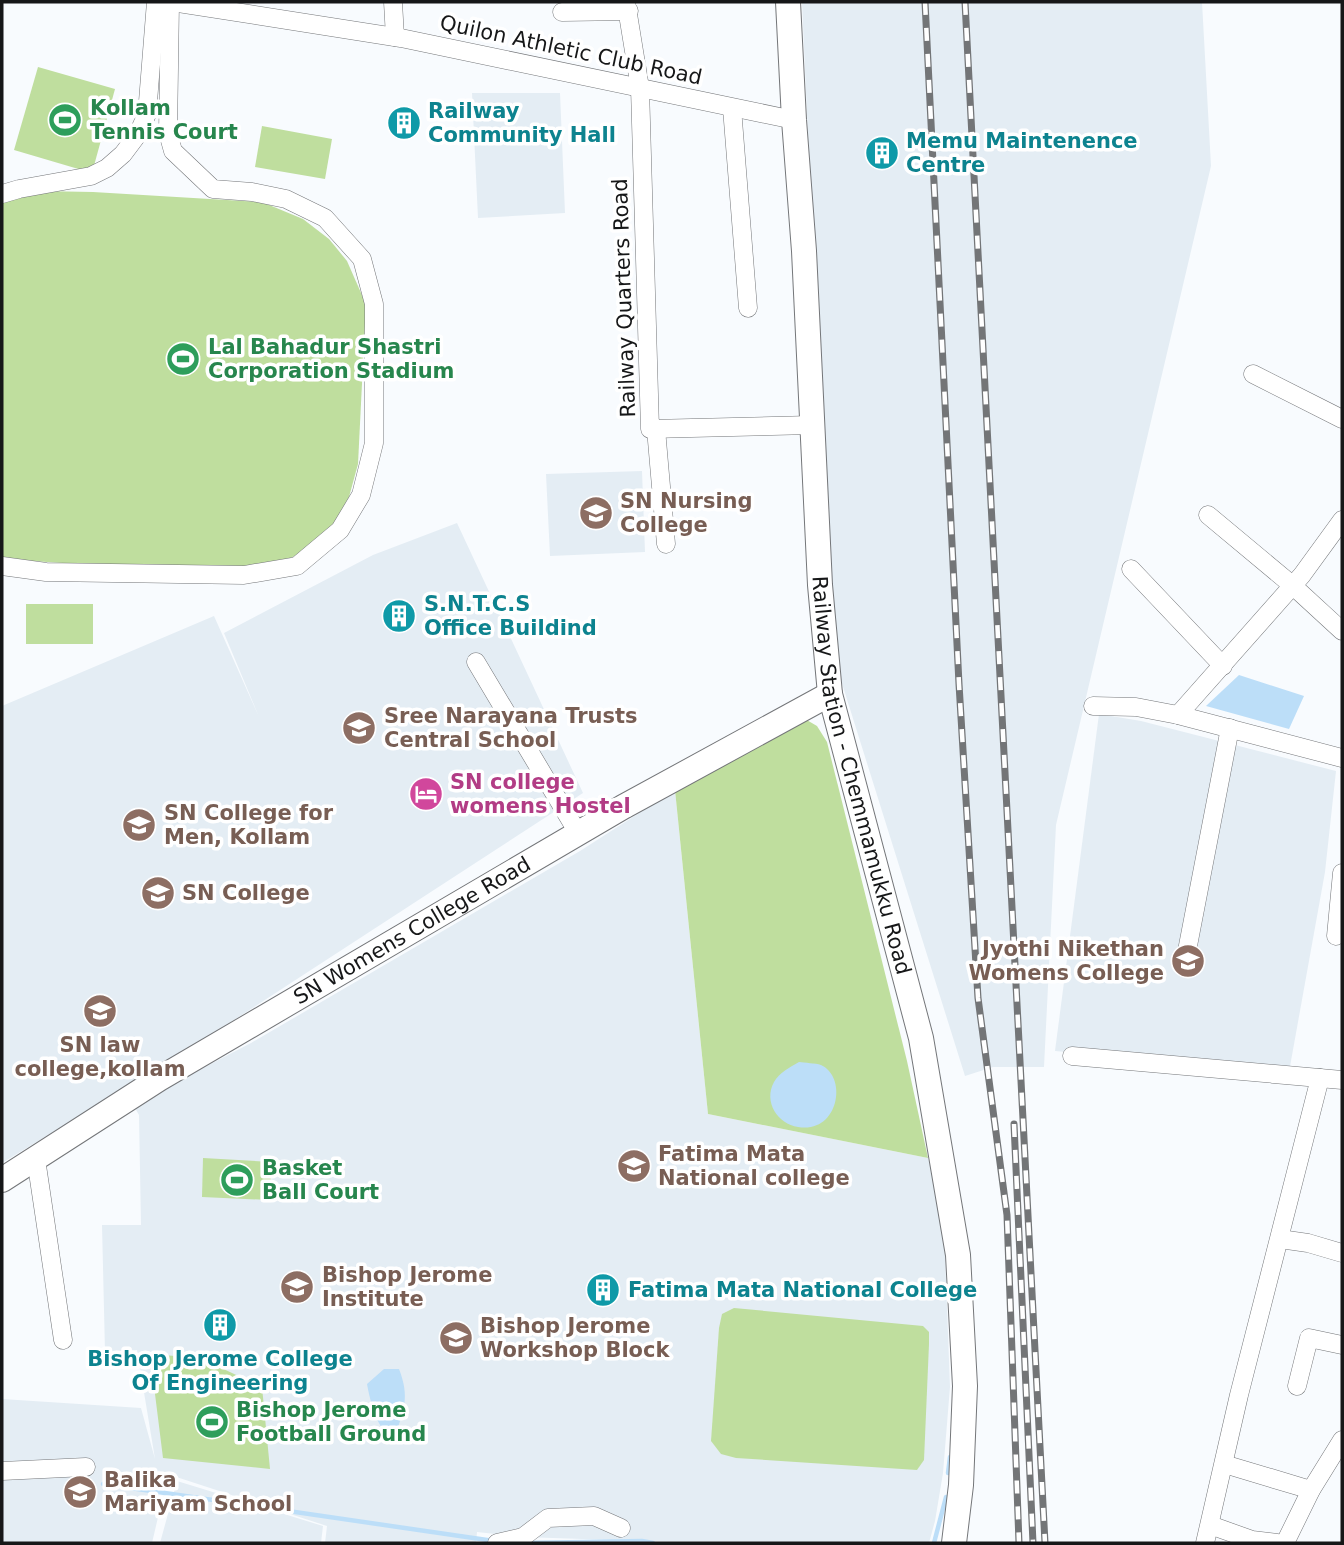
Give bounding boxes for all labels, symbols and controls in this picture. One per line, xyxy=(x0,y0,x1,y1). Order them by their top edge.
street label: Quilon Athletic Club Road xyxy=(438,10,704,90)
place label: Kollam Tennis Court xyxy=(90,96,238,144)
place label: Railway Community Hall xyxy=(428,99,616,147)
sports icon: Kollam Tennis Court xyxy=(46,101,84,139)
building icon: Railway Community Hall xyxy=(385,104,423,142)
place label: Memu Maintenence Centre xyxy=(906,129,1138,177)
building icon: Memu Maintenence Centre xyxy=(863,134,901,172)
street label: Railway Quarters Road xyxy=(608,178,640,418)
place label: Lal Bahadur Shastri Corporation Stadium xyxy=(208,335,455,383)
sports icon: Lal Bahadur Shastri Corporation Stadium xyxy=(164,340,202,378)
place label: SN Nursing College xyxy=(620,489,753,537)
school or university icon: SN Nursing College xyxy=(577,494,615,532)
street label: Railway Station - Chemmamukku Road xyxy=(808,575,916,977)
place label: S.N.T.C.S Office Buildind xyxy=(424,592,597,640)
building icon: S.N.T.C.S Office Buildind xyxy=(380,597,418,635)
place label: Sree Narayana Trusts Central School xyxy=(384,704,638,752)
school or university icon: Sree Narayana Trusts Central School xyxy=(340,709,378,747)
place label: SN college womens Hostel xyxy=(450,770,631,818)
hotel icon: SN college womens Hostel xyxy=(407,775,445,813)
place label: SN College for Men, Kollam xyxy=(164,801,334,849)
school or university icon: SN College for Men, Kollam xyxy=(120,806,158,844)
street label: SN Womens College Road xyxy=(289,852,535,1009)
school or university icon: SN College xyxy=(139,874,177,912)
place label: SN College xyxy=(182,881,310,905)
place label: Jyothi Nikethan Womens College xyxy=(969,937,1164,985)
school or university icon: Jyothi Nikethan Womens College xyxy=(1169,942,1207,980)
school or university icon: SN law college,kollam xyxy=(81,992,119,1030)
place label: SN law college,kollam xyxy=(14,1033,186,1081)
place label: Fatima Mata National college xyxy=(658,1142,850,1190)
school or university icon: Fatima Mata National college xyxy=(615,1147,653,1185)
place label: Basket Ball Court xyxy=(262,1156,379,1204)
sports icon: Basket Ball Court xyxy=(218,1161,256,1199)
place label: Bishop Jerome Institute xyxy=(322,1263,492,1311)
school or university icon: Bishop Jerome Institute xyxy=(278,1268,316,1306)
building icon: Fatima Mata National College xyxy=(584,1271,622,1309)
place label: Fatima Mata National College xyxy=(628,1278,977,1302)
building icon: Bishop Jerome College Of Engineering xyxy=(201,1306,239,1344)
place label: Bishop Jerome Workshop Block xyxy=(480,1314,670,1362)
school or university icon: Bishop Jerome Workshop Block xyxy=(437,1319,475,1357)
place label: Bishop Jerome College Of Engineering xyxy=(87,1347,353,1395)
place label: Bishop Jerome Football Ground xyxy=(236,1398,426,1446)
sports icon: Bishop Jerome Football Ground xyxy=(193,1403,231,1441)
place label: Balika Mariyam School xyxy=(104,1468,292,1516)
school or university icon: Balika Mariyam School xyxy=(61,1473,99,1511)

